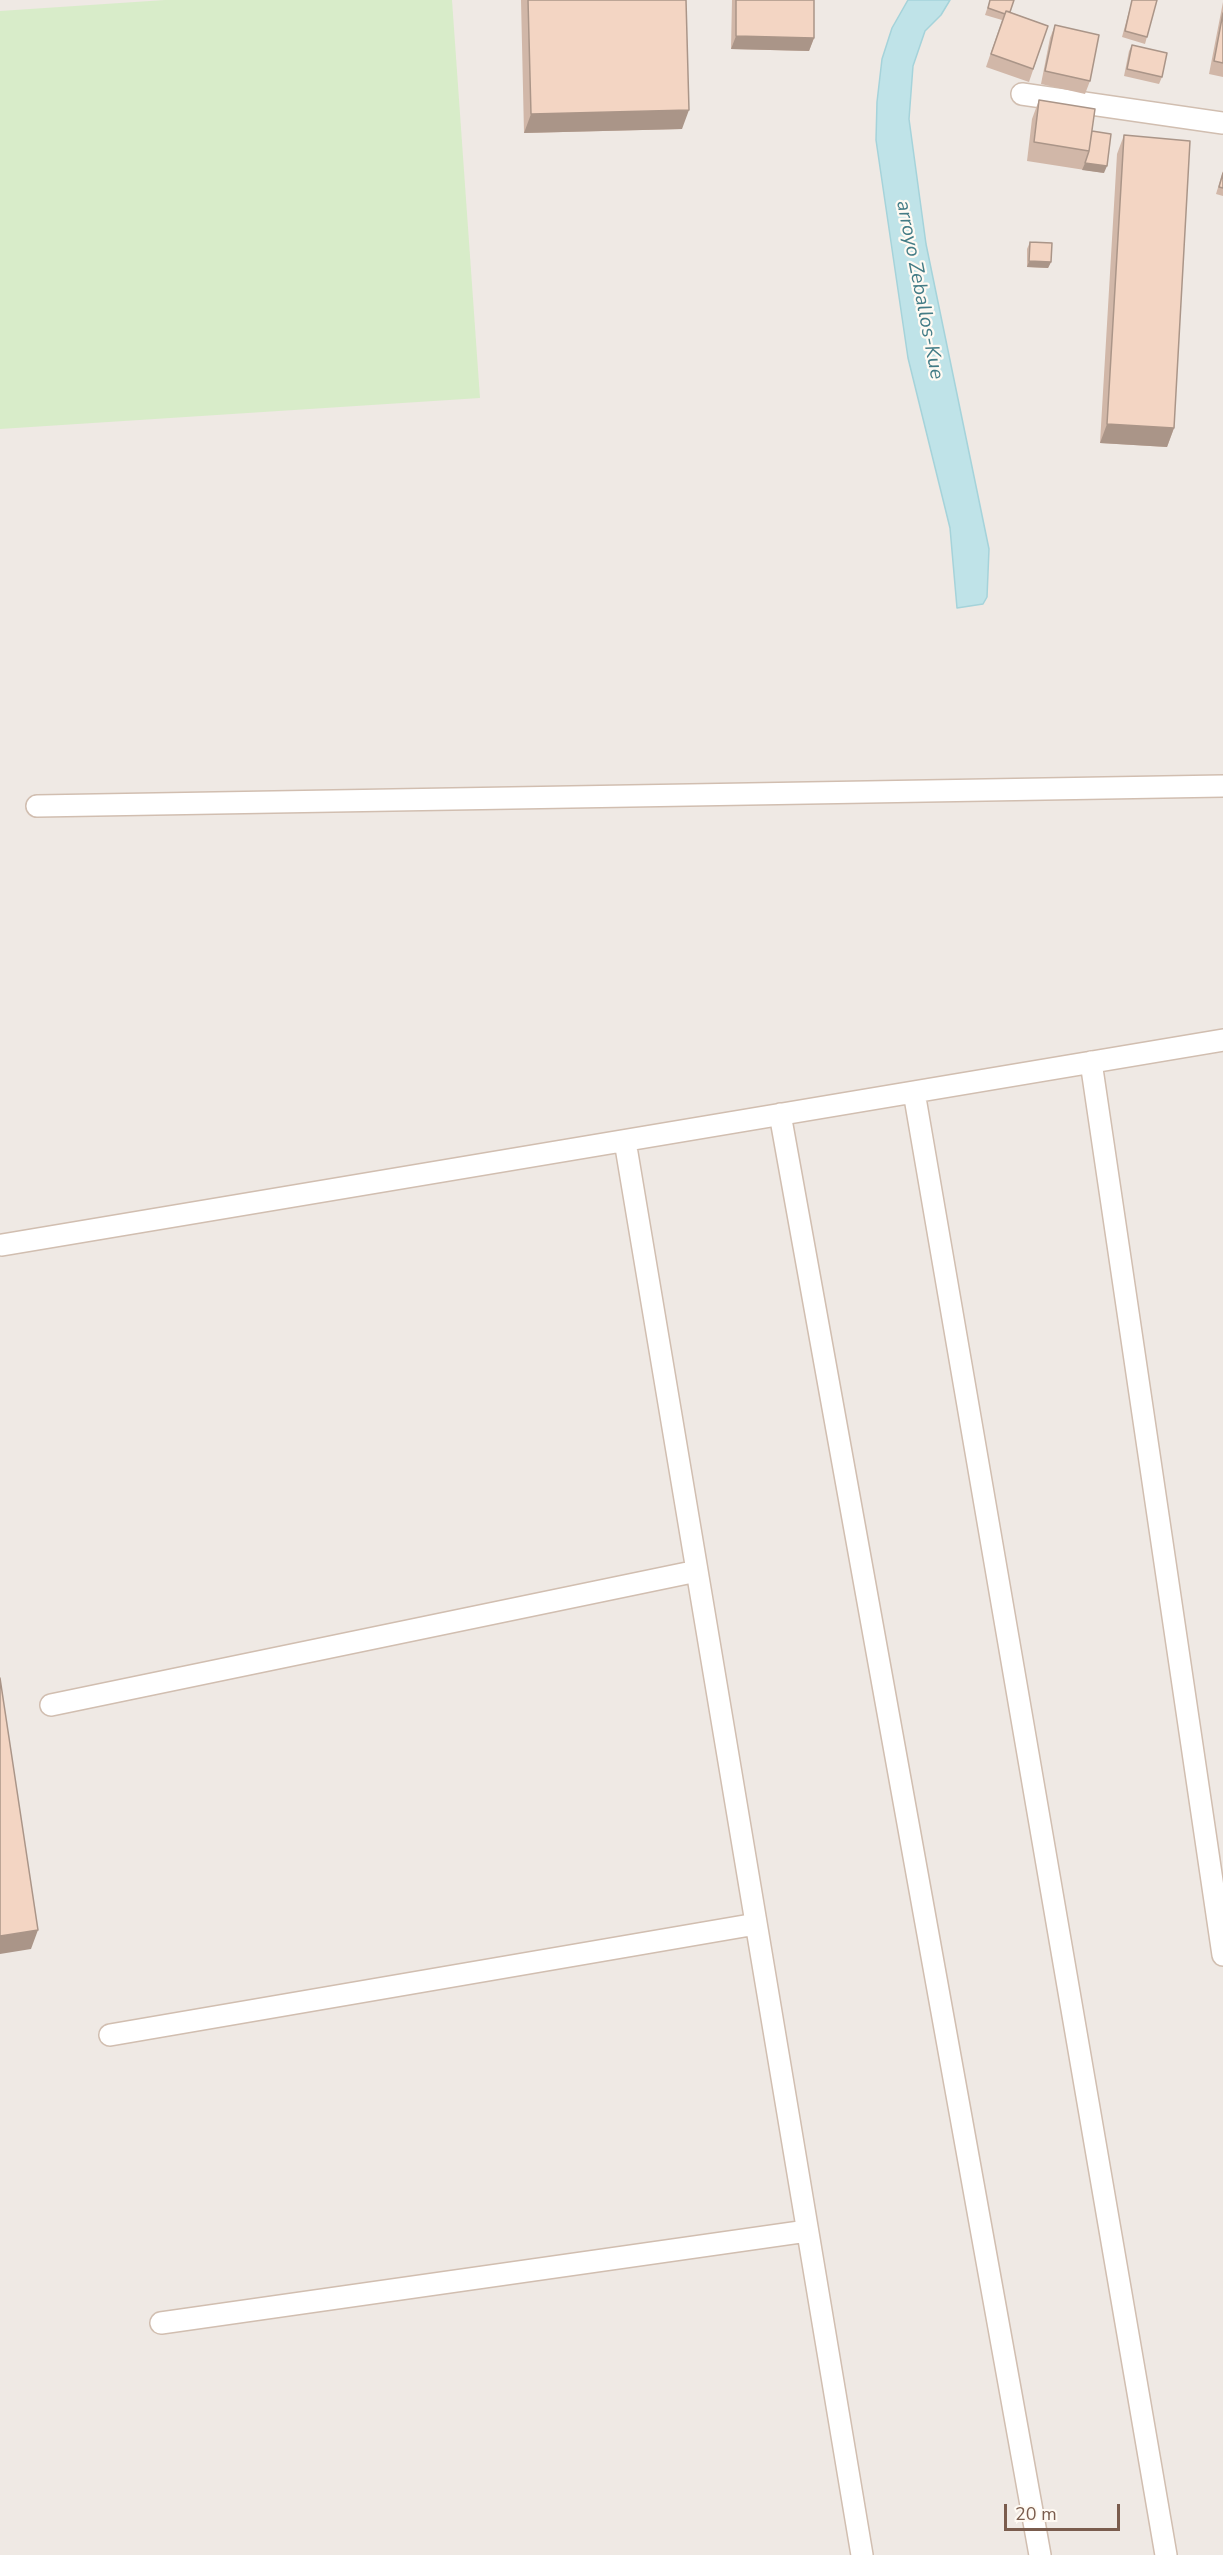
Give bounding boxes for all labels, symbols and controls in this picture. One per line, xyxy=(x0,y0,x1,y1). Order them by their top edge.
water label: arroyo Zeballos-Kue xyxy=(890,199,948,381)
scale bar xyxy=(1007,2492,1122,2530)
text: 20 m xyxy=(1015,2502,1057,2526)

